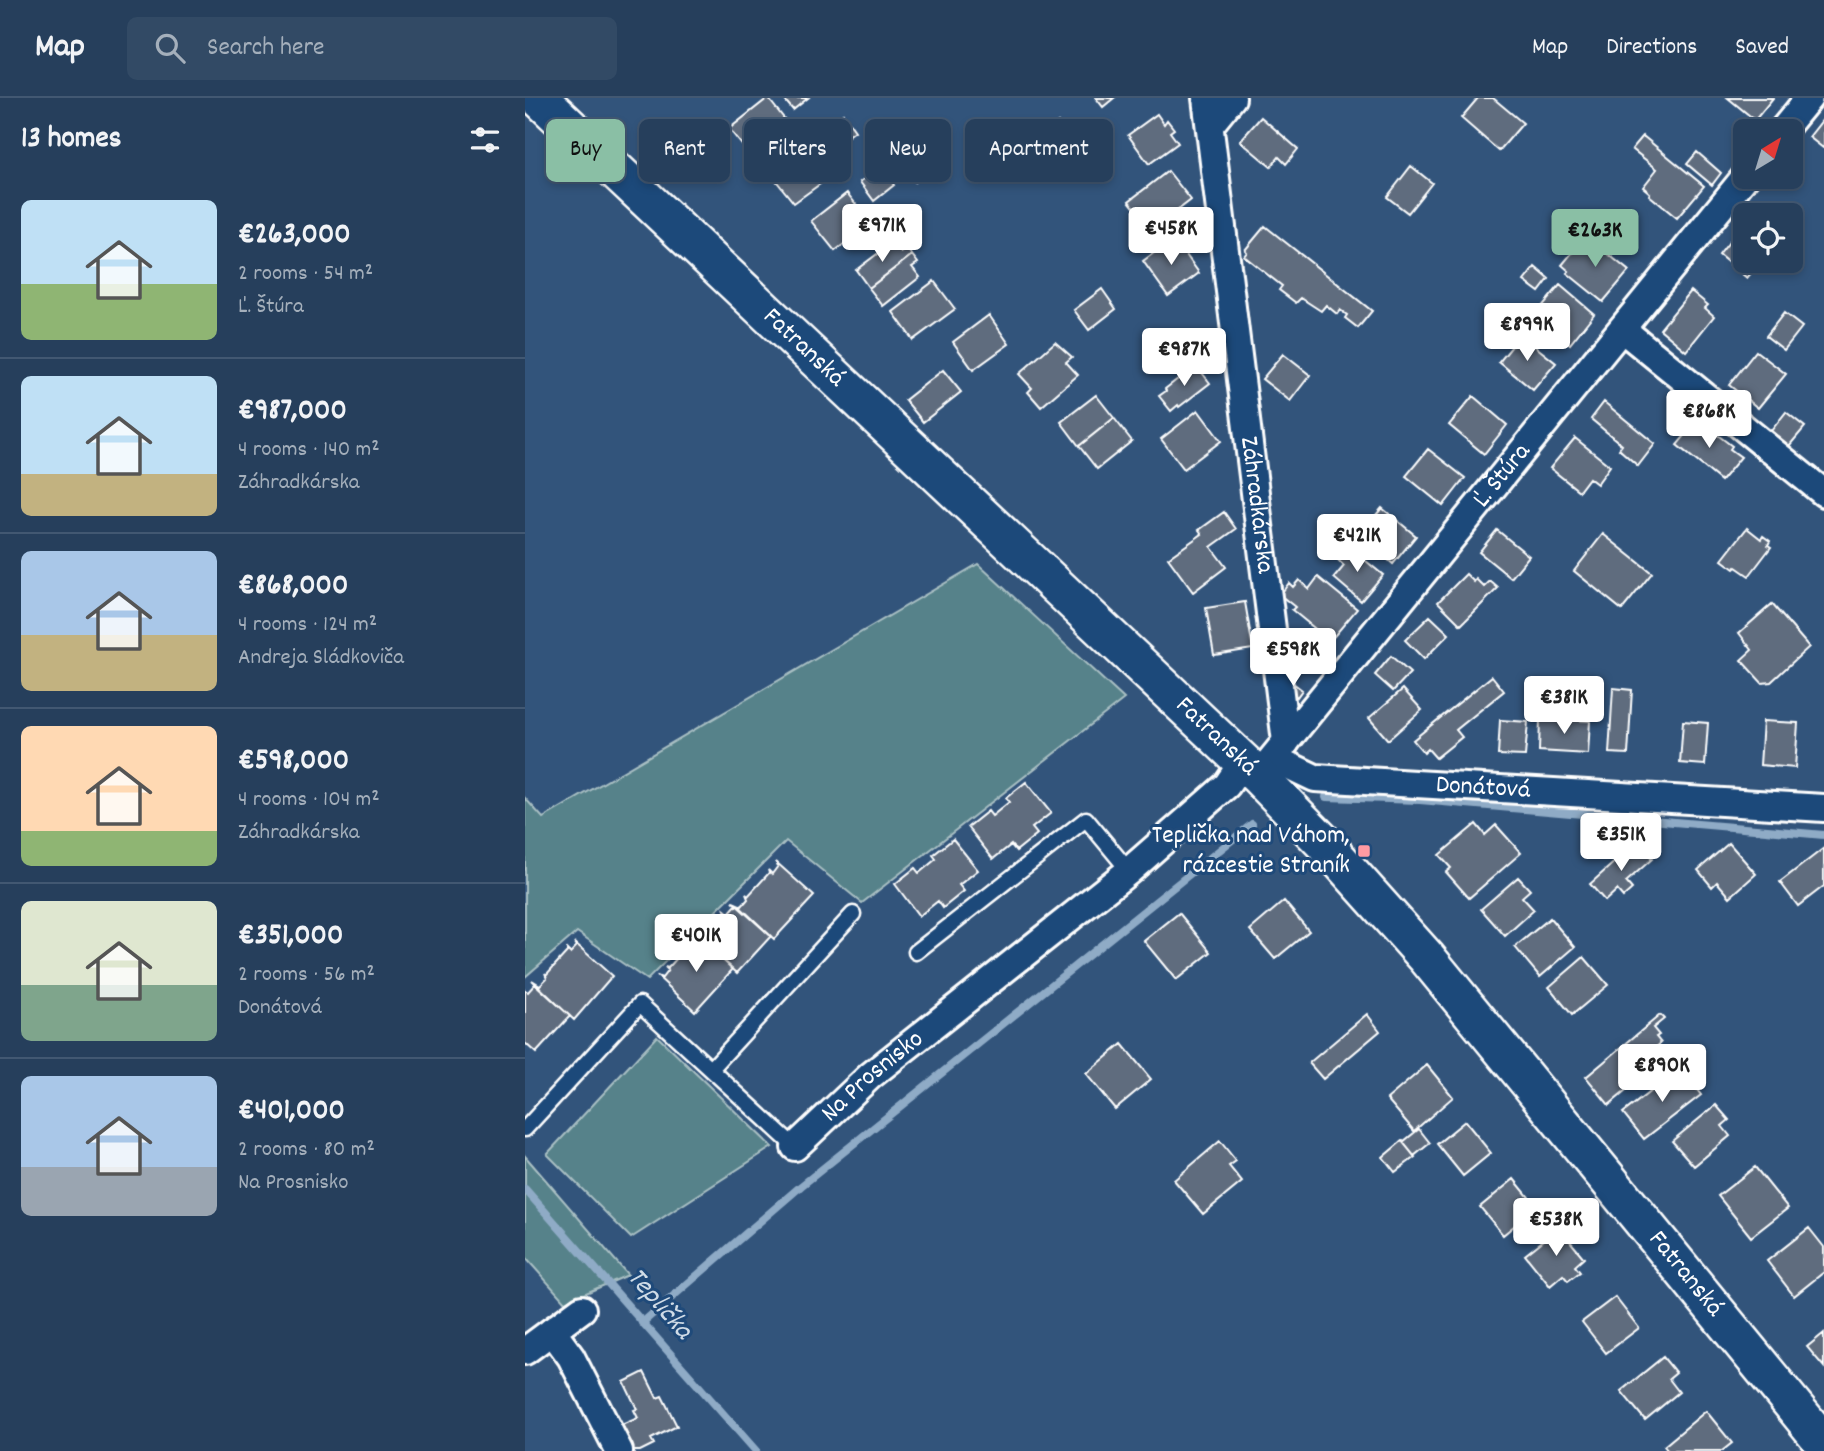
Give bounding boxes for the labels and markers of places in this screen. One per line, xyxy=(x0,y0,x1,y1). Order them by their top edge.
pin: €971K xyxy=(833,204,931,264)
pin: €458K xyxy=(1122,208,1220,267)
pin: €263K xyxy=(1546,209,1644,269)
pin: €899K xyxy=(1478,303,1576,363)
pin: €987K xyxy=(1135,328,1233,388)
pin: €868K xyxy=(1660,390,1758,450)
pin: €421K xyxy=(1308,514,1406,574)
pin: €598K xyxy=(1244,628,1342,688)
pin: €381K xyxy=(1515,676,1613,736)
pin: €351K xyxy=(1572,814,1670,873)
place label: Teplička nad Váhom, rázcestie Straník xyxy=(1152,818,1350,885)
marker: Teplička nad Váhom, rázcestie Straník xyxy=(1356,843,1372,859)
pin: €401K xyxy=(647,914,745,974)
pin: €890K xyxy=(1613,1044,1711,1104)
pin: €538K xyxy=(1507,1198,1605,1258)

